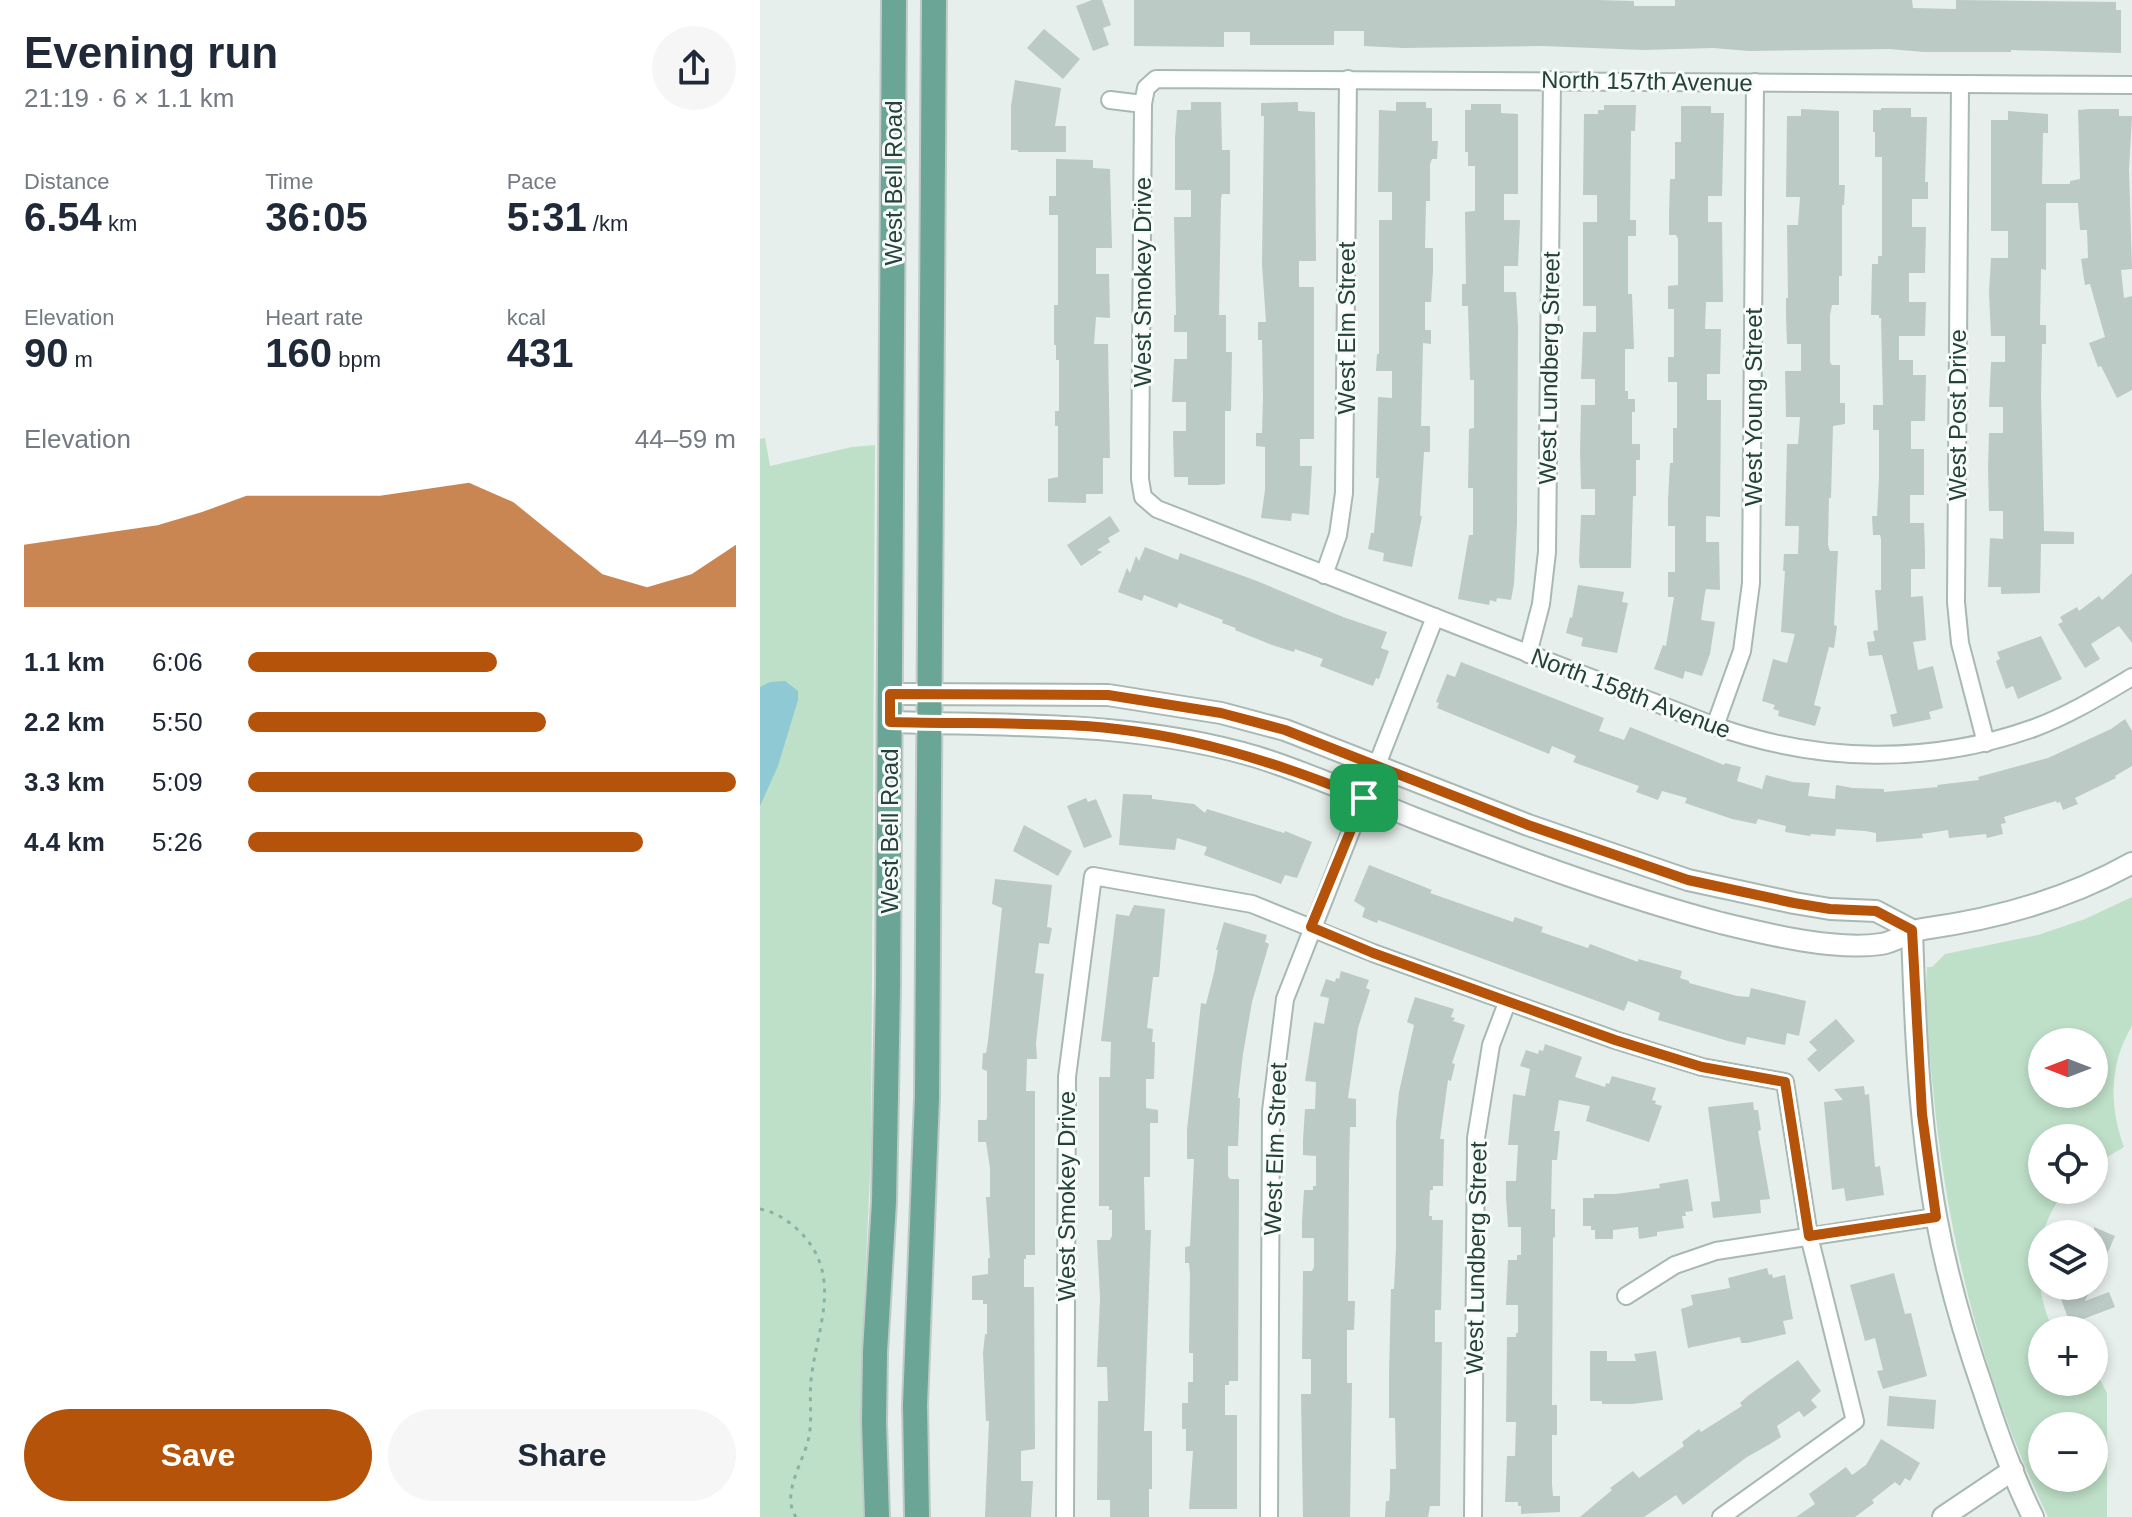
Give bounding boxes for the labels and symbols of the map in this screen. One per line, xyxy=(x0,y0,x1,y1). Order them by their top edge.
street label: North 157th Avenue xyxy=(1541,66,1753,96)
street label: West Bell Road xyxy=(880,101,907,265)
street label: West Smokey Drive xyxy=(1129,177,1156,387)
street label: West Elm Street xyxy=(1333,241,1360,414)
street label: West Lundberg Street xyxy=(1533,251,1565,485)
street label: West Young Street xyxy=(1740,307,1767,506)
street label: West Post Drive xyxy=(1944,329,1971,501)
street label: North 158th Avenue xyxy=(1527,642,1735,744)
street label: West Bell Road xyxy=(876,749,903,913)
pin xyxy=(1330,764,1398,832)
north arrow xyxy=(2028,1028,2108,1108)
street label: West Elm Street xyxy=(1258,1062,1292,1236)
street label: West Smokey Drive xyxy=(1053,1091,1080,1301)
street label: West Lundberg Street xyxy=(1460,1141,1492,1375)

